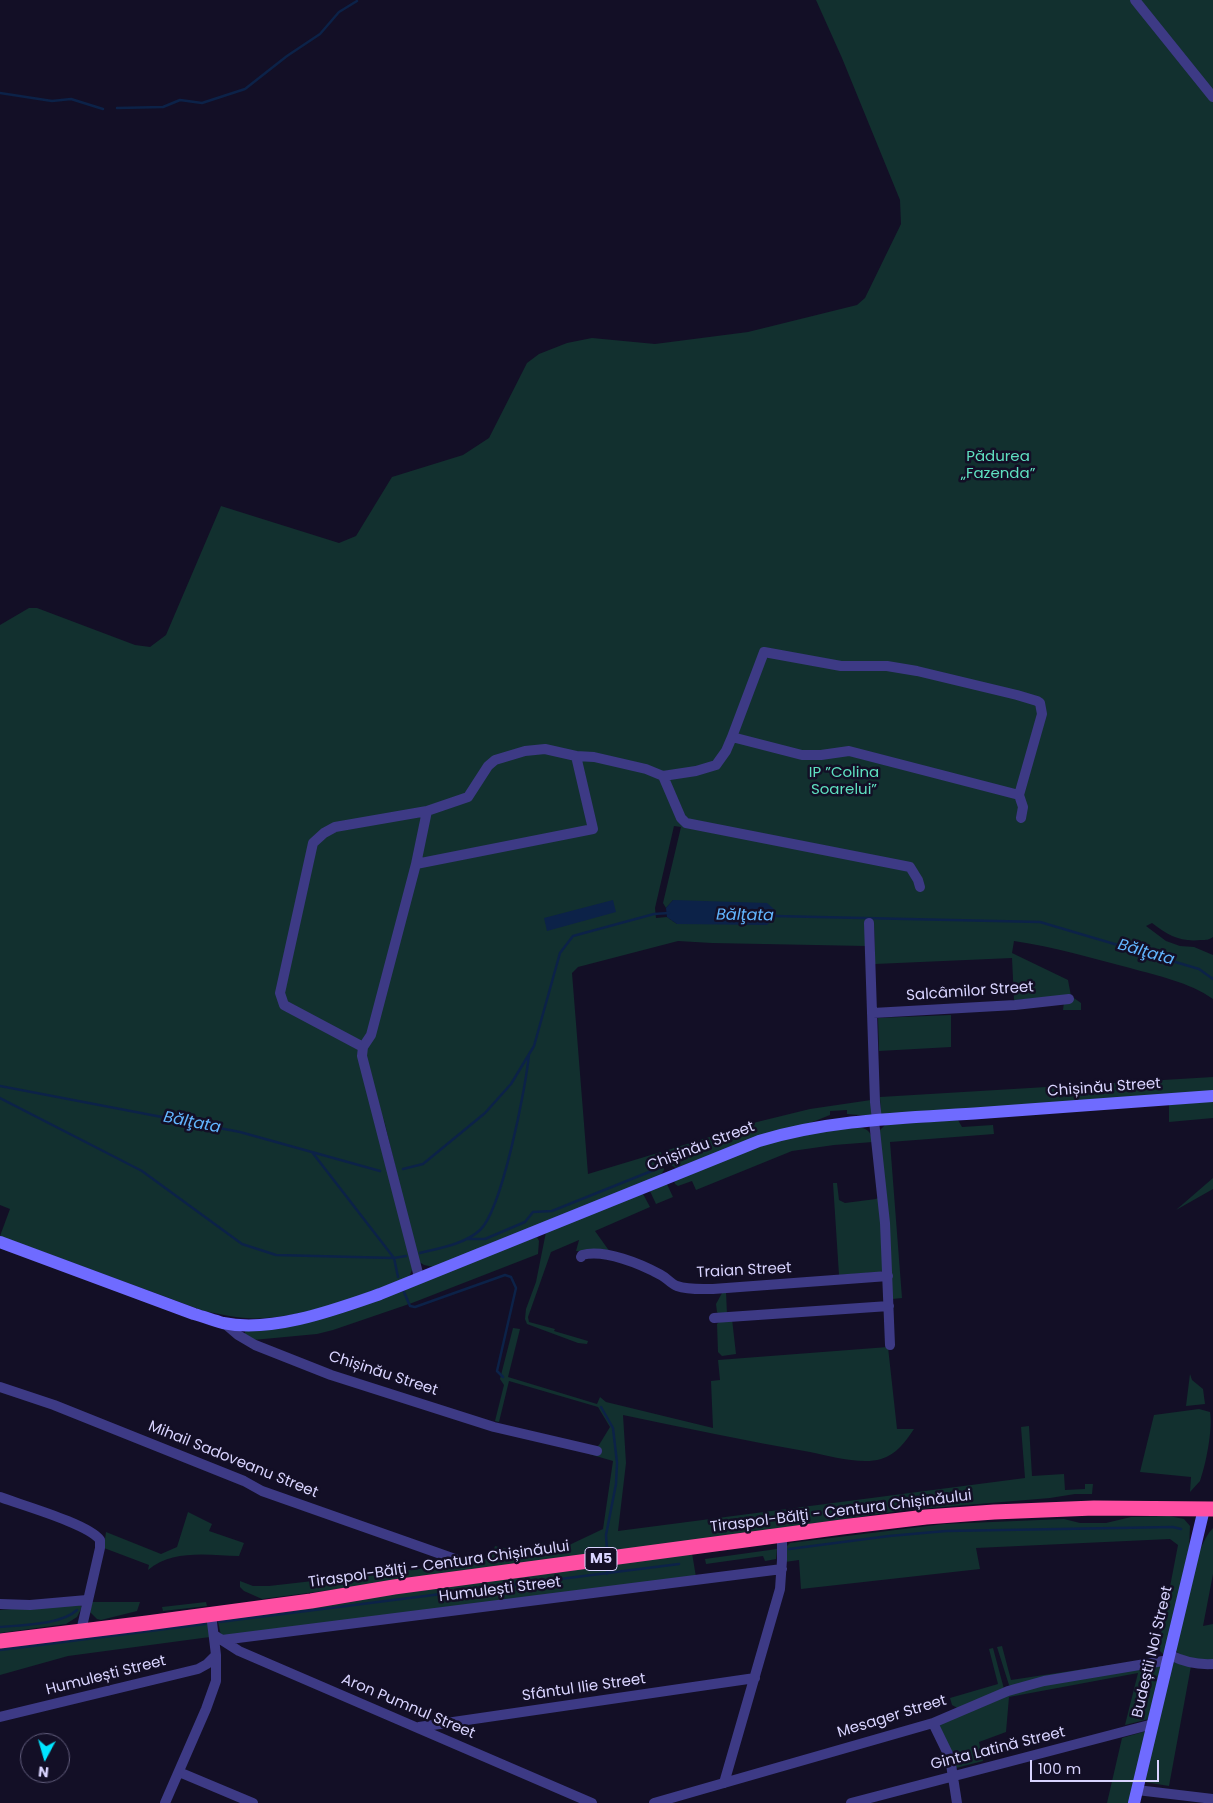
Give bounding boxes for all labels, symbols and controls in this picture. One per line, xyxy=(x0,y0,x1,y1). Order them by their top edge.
park label: Pădurea „Fazenda” xyxy=(961,448,1035,483)
park label: IP ”Colina Soarelui” xyxy=(809,764,879,799)
water label: Bălţata xyxy=(716,906,774,926)
water label: Bălţata xyxy=(1116,936,1176,970)
street label: Salcâmilor Street xyxy=(906,979,1034,1005)
street label: Chișinău Street xyxy=(1047,1075,1161,1101)
water label: Bălţata xyxy=(162,1108,222,1138)
street label: Chișinău Street xyxy=(645,1118,757,1176)
street label: Traian Street xyxy=(696,1260,792,1282)
street label: Chișinău Street xyxy=(326,1348,440,1400)
street label: Mihail Sadoveanu Street xyxy=(146,1418,320,1502)
street label: Tiraspol-Bălţi - Centura Chișinăului xyxy=(709,1487,973,1537)
street label: Tiraspol-Bălţi - Centura Chișinăului xyxy=(307,1538,571,1592)
road number: M5 xyxy=(585,1548,617,1570)
street label: Humulești Street xyxy=(438,1574,562,1606)
street label: Budeștii Noi Street xyxy=(1129,1584,1177,1720)
street label: Humulești Street xyxy=(44,1652,168,1700)
street label: Sfântul Ilie Street xyxy=(521,1670,647,1706)
street label: Aron Pumnul Street xyxy=(338,1671,478,1743)
street label: Mesager Street xyxy=(835,1692,949,1742)
street label: Ginta Latină Street xyxy=(929,1724,1067,1774)
north arrow xyxy=(20,1733,70,1783)
scale bar xyxy=(1033,1750,1162,1782)
text: 100 m xyxy=(1038,1758,1081,1779)
text: N xyxy=(37,1761,50,1782)

